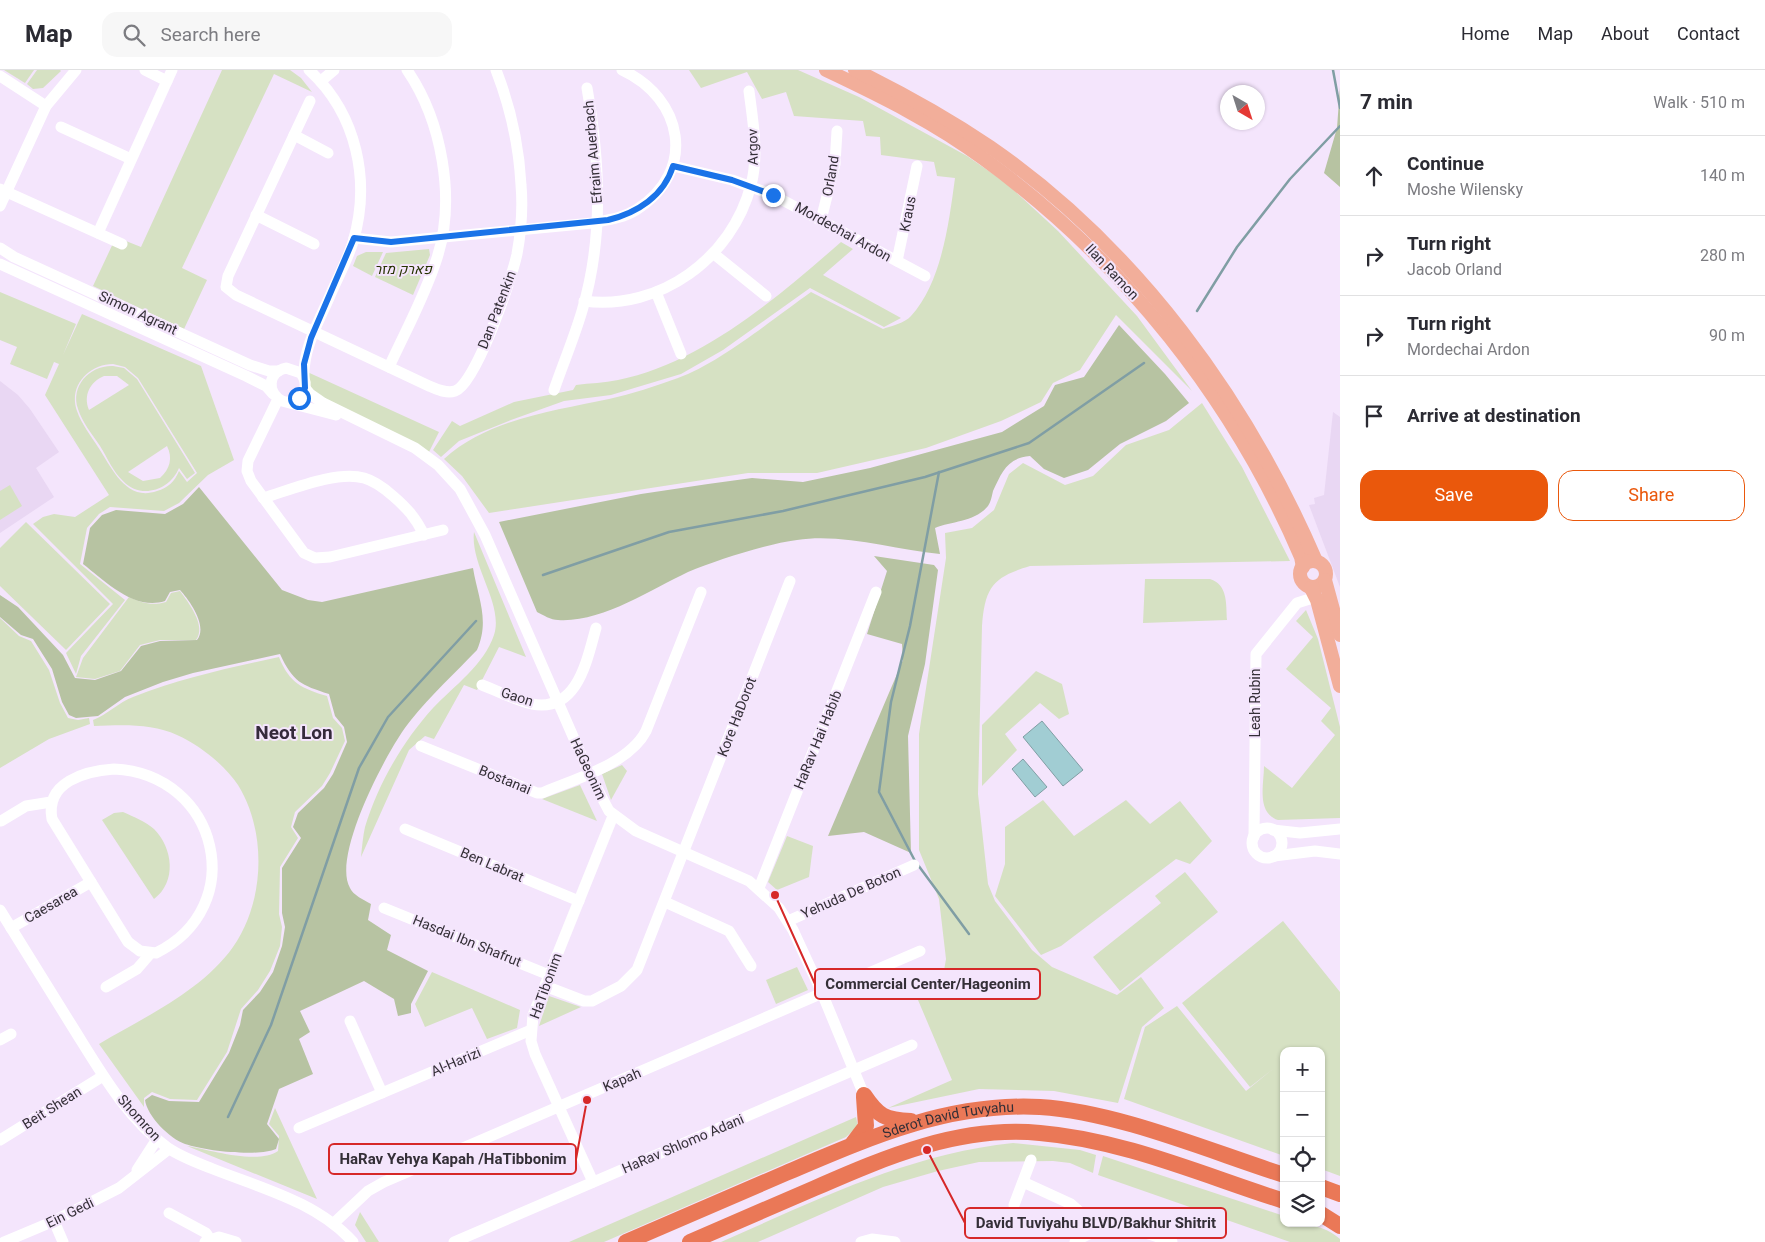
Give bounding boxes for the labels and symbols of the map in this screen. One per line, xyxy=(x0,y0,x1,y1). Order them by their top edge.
north arrow xyxy=(1220,85,1265,130)
street label: Efraim Auerbach xyxy=(578,99,608,205)
street label: Argov xyxy=(742,128,764,165)
street label: Orland xyxy=(817,154,845,198)
route end xyxy=(762,184,785,207)
street label: Kraus xyxy=(894,194,922,234)
street label: Mordechai Ardon xyxy=(791,197,895,267)
street label: Ilan Ramon xyxy=(1080,239,1144,305)
park label: פארק מזר xyxy=(374,259,433,280)
street label: Dan Patenkin xyxy=(472,268,522,352)
street label: Simon Agrant xyxy=(95,286,181,341)
route start xyxy=(288,387,311,410)
street label: Leah Rubin xyxy=(1245,668,1266,738)
street label: Kore HaDorot xyxy=(712,674,762,760)
street label: Gaon xyxy=(498,682,536,712)
street label: HaRav Hai Habib xyxy=(789,687,848,793)
district label: Neot Lon xyxy=(255,719,333,747)
street label: HaGeonim xyxy=(565,735,611,803)
street label: Bostanai xyxy=(476,760,534,800)
street label: Ben Labrat xyxy=(457,842,527,888)
street label: Yehuda De Boton xyxy=(798,862,904,924)
street label: Caesarea xyxy=(20,881,82,929)
street label: Hasdai Ibn Shafrut xyxy=(409,910,525,973)
street label: HaTibonim xyxy=(524,950,568,1022)
callout: Commercial Center/Hageonim xyxy=(815,969,1040,999)
text: Commercial Center/Hageonim xyxy=(825,973,1031,995)
street label: Al-Harizi xyxy=(428,1042,484,1082)
street label: Kapah xyxy=(600,1063,644,1097)
street label: Beit Shean xyxy=(18,1081,86,1135)
street label: Shomron xyxy=(112,1090,166,1146)
street label: Sderot David Tuvyahu xyxy=(880,1096,1014,1144)
street label: HaRav Shlomo Adani xyxy=(619,1109,747,1179)
callout: HaRav Yehya Kapah /HaTibbonim xyxy=(329,1144,576,1174)
text: HaRav Yehya Kapah /HaTibbonim xyxy=(339,1148,567,1170)
street label: Ein Gedi xyxy=(42,1192,98,1234)
callout: David Tuviyahu BLVD/Bakhur Shitrit xyxy=(965,1208,1226,1238)
text: David Tuviyahu BLVD/Bakhur Shitrit xyxy=(976,1212,1216,1234)

